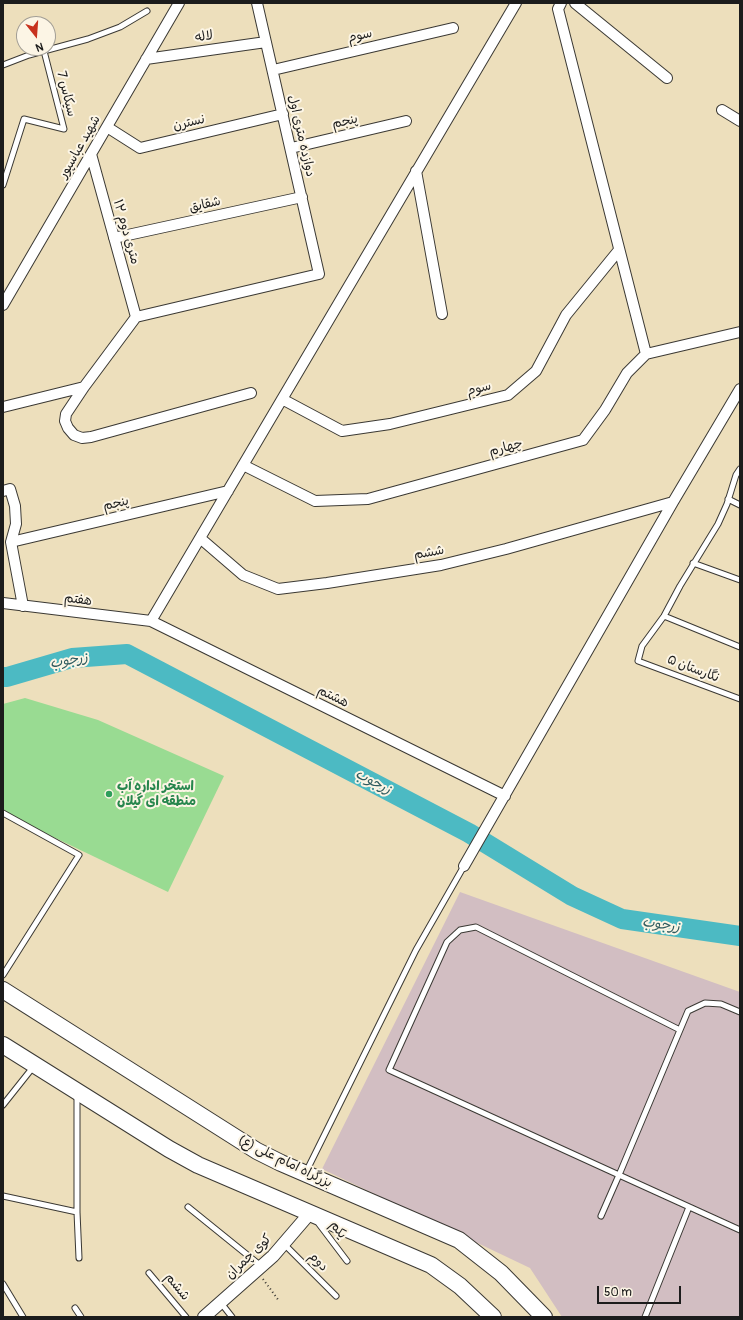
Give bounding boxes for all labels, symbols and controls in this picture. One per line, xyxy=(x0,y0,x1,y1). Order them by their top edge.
north arrow xyxy=(16,16,56,56)
street label: سوم xyxy=(346,26,374,46)
street label: لاله xyxy=(194,28,214,46)
text: N xyxy=(34,40,45,54)
street label: سیکاس 7 xyxy=(53,70,79,118)
street label: دوازده متری اول xyxy=(284,93,318,179)
street label: پنجم xyxy=(331,111,359,133)
street label: نسترن xyxy=(172,112,206,134)
street label: شهید عباسپور xyxy=(56,113,104,181)
street label: شقایق xyxy=(188,194,222,216)
street label: ۱۲ متری دوم xyxy=(109,198,143,266)
street label: سوم xyxy=(465,378,493,400)
street label: چهارم xyxy=(487,436,525,460)
street label: پنجم xyxy=(102,493,130,515)
street label: ششم xyxy=(413,543,445,563)
street label: هفتم xyxy=(63,591,93,609)
water label: زرجوب xyxy=(49,649,89,673)
street label: نگارستان ۵ xyxy=(665,652,721,686)
street label: هشتم xyxy=(315,683,351,711)
water label: زرجوب xyxy=(352,766,394,798)
place label: استخر اداره آب منطقه ای گیلان xyxy=(117,779,196,810)
marker: استخر اداره آب منطقه ای گیلان xyxy=(104,789,114,799)
water label: زرجوب xyxy=(641,914,681,936)
street label: بزرگراه امام علی (ع) xyxy=(236,1133,334,1191)
street label: یکم xyxy=(326,1218,350,1242)
street label: کوی چمران xyxy=(223,1231,275,1283)
street label: دوم xyxy=(305,1249,331,1275)
street label: ششم xyxy=(161,1270,193,1304)
scale bar xyxy=(599,1278,683,1304)
text: 50 m xyxy=(604,1285,632,1300)

